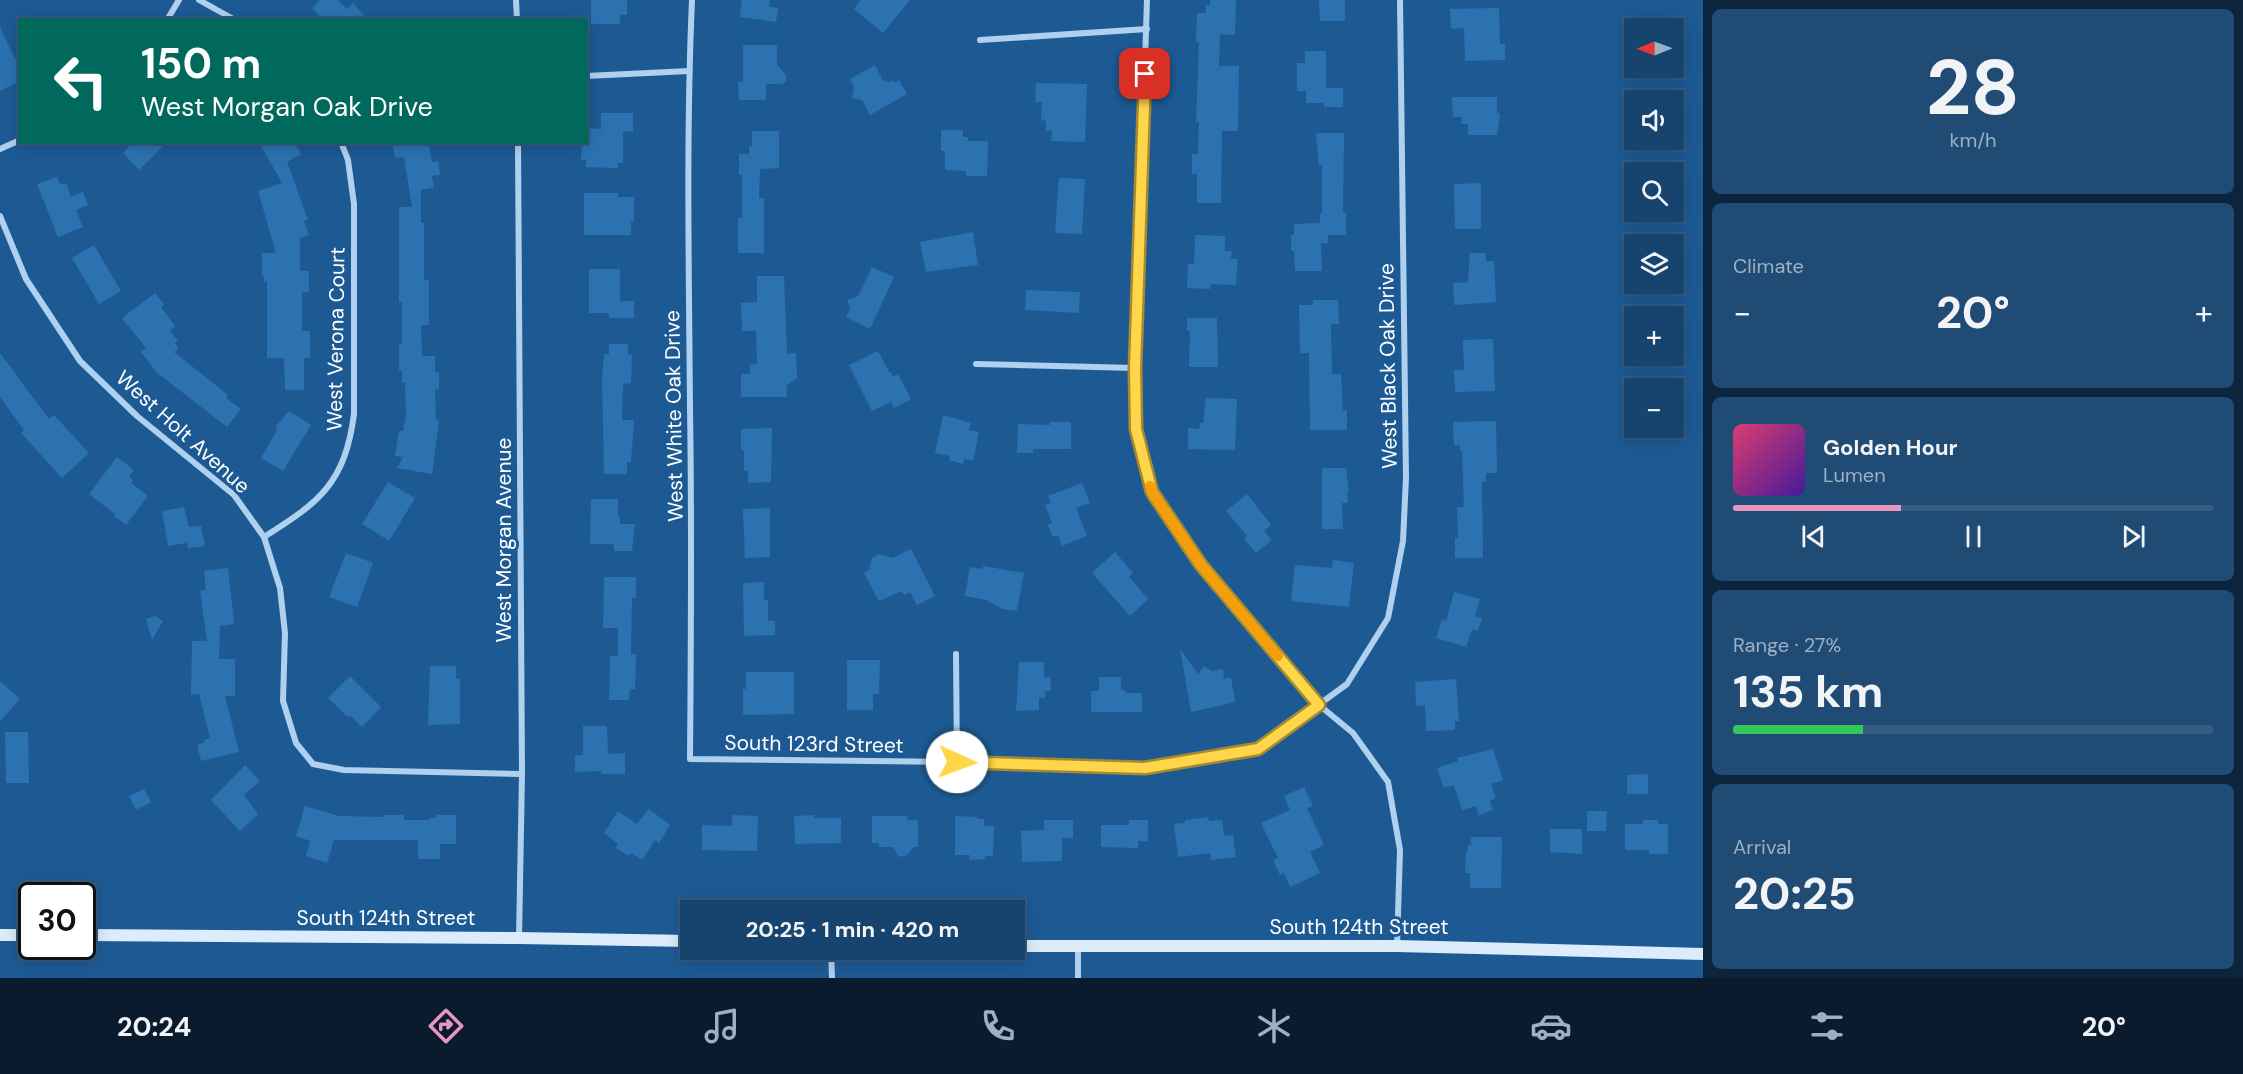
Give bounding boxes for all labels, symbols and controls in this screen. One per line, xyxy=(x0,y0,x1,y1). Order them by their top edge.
north arrow xyxy=(1624,18,1684,78)
map controls xyxy=(1624,18,1684,438)
text: 150 m xyxy=(141,36,261,91)
text: 28 xyxy=(1926,37,2020,138)
icon: left xyxy=(42,42,120,120)
pin xyxy=(1119,48,1170,99)
icon: arrive xyxy=(1128,57,1161,90)
text: West Morgan Oak Drive xyxy=(141,89,433,124)
button: sound xyxy=(1624,90,1684,150)
text: km/h xyxy=(1949,127,1997,153)
button: search xyxy=(1624,162,1684,222)
button: layers xyxy=(1624,234,1684,294)
street label: West Verona Court xyxy=(320,247,352,431)
text: Climate xyxy=(1733,253,1804,279)
street label: West Black Oak Drive xyxy=(1372,263,1404,469)
text: 20° xyxy=(1936,283,2010,342)
text: − xyxy=(1733,291,1751,334)
text: + xyxy=(2195,291,2213,334)
button: + xyxy=(1624,306,1684,366)
street label: West White Oak Drive xyxy=(658,310,690,522)
street label: West Holt Avenue xyxy=(110,364,256,500)
button: − xyxy=(1624,378,1684,438)
text: Golden Hour xyxy=(1823,433,1958,462)
street label: West Morgan Avenue xyxy=(490,438,518,642)
text: Lumen xyxy=(1823,462,1886,488)
icon: previous xyxy=(1797,520,1830,553)
icon: pause xyxy=(1957,520,1990,553)
icon: next xyxy=(2117,520,2150,553)
text: Range · 27% xyxy=(1733,632,1841,658)
text: 135 km xyxy=(1733,662,1883,721)
street label: South 123rd Street xyxy=(724,728,904,760)
position arrow xyxy=(925,730,989,794)
text: Arrival xyxy=(1733,834,1791,860)
text: 20:25 xyxy=(1733,864,1856,923)
speed limit sign: 30 xyxy=(18,882,96,960)
street label: South 124th Street xyxy=(296,904,476,932)
street label: South 124th Street xyxy=(1269,913,1449,941)
text: 20:25 · 1 min · 420 m xyxy=(746,915,959,944)
icon: directions xyxy=(425,1005,467,1047)
icon: music xyxy=(701,1005,743,1047)
icon: phone xyxy=(977,1005,1019,1047)
icon: climate xyxy=(1253,1005,1295,1047)
icon: car xyxy=(1530,1005,1572,1047)
icon: filters xyxy=(1806,1005,1848,1047)
text: 20:24 xyxy=(117,1009,191,1044)
text: 20° xyxy=(2082,1009,2126,1044)

